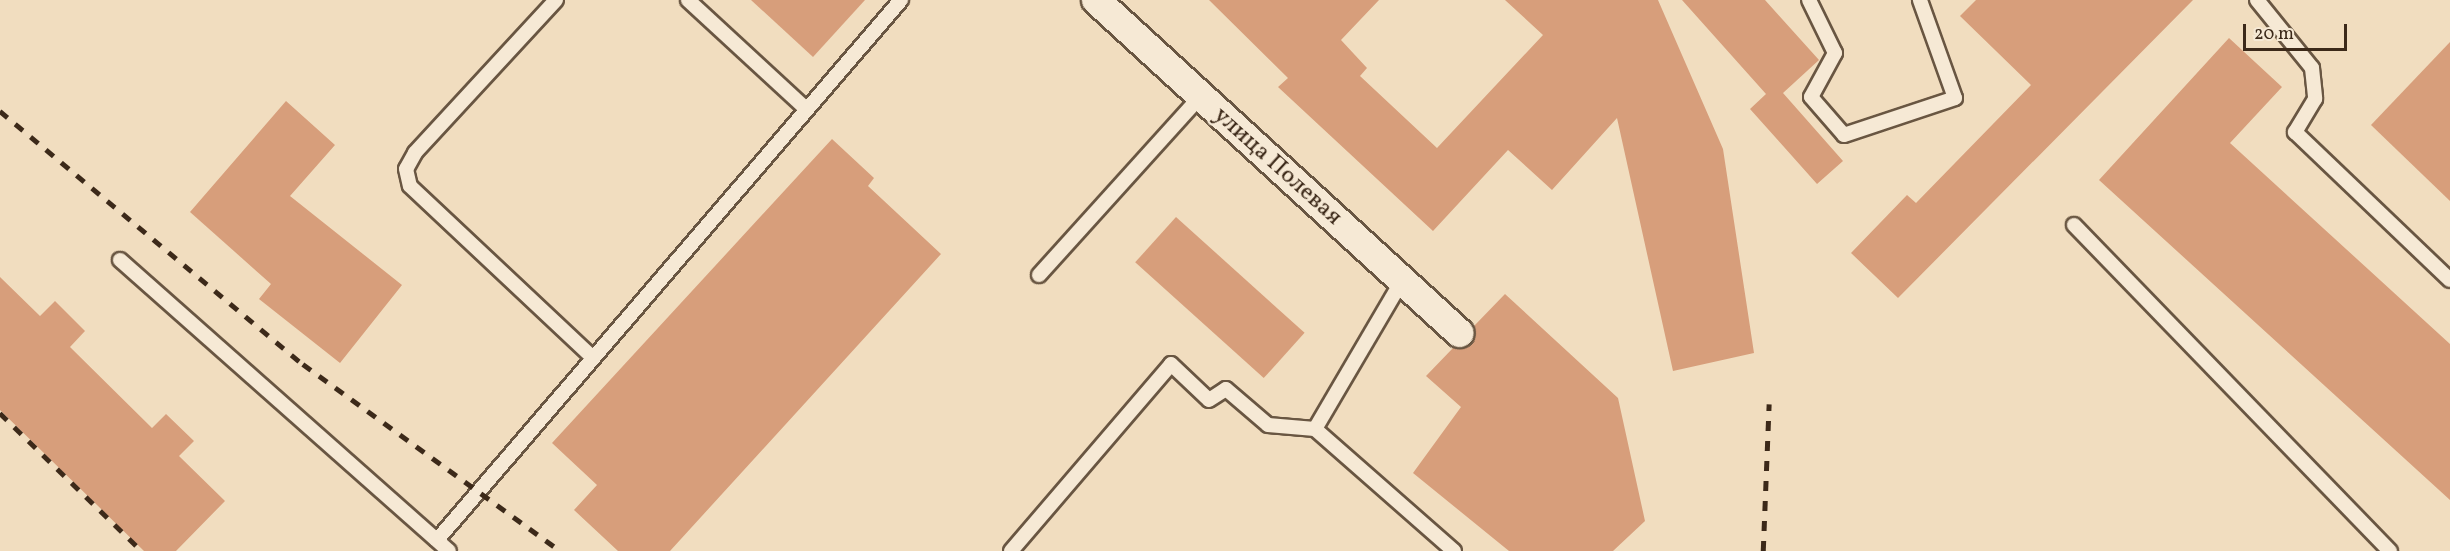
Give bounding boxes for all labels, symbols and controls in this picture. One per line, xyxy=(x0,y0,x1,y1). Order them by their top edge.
scale bar xyxy=(2246,12,2350,50)
text: 20 m xyxy=(2254,22,2294,47)
street label: улица Полевая xyxy=(1207,102,1347,232)

